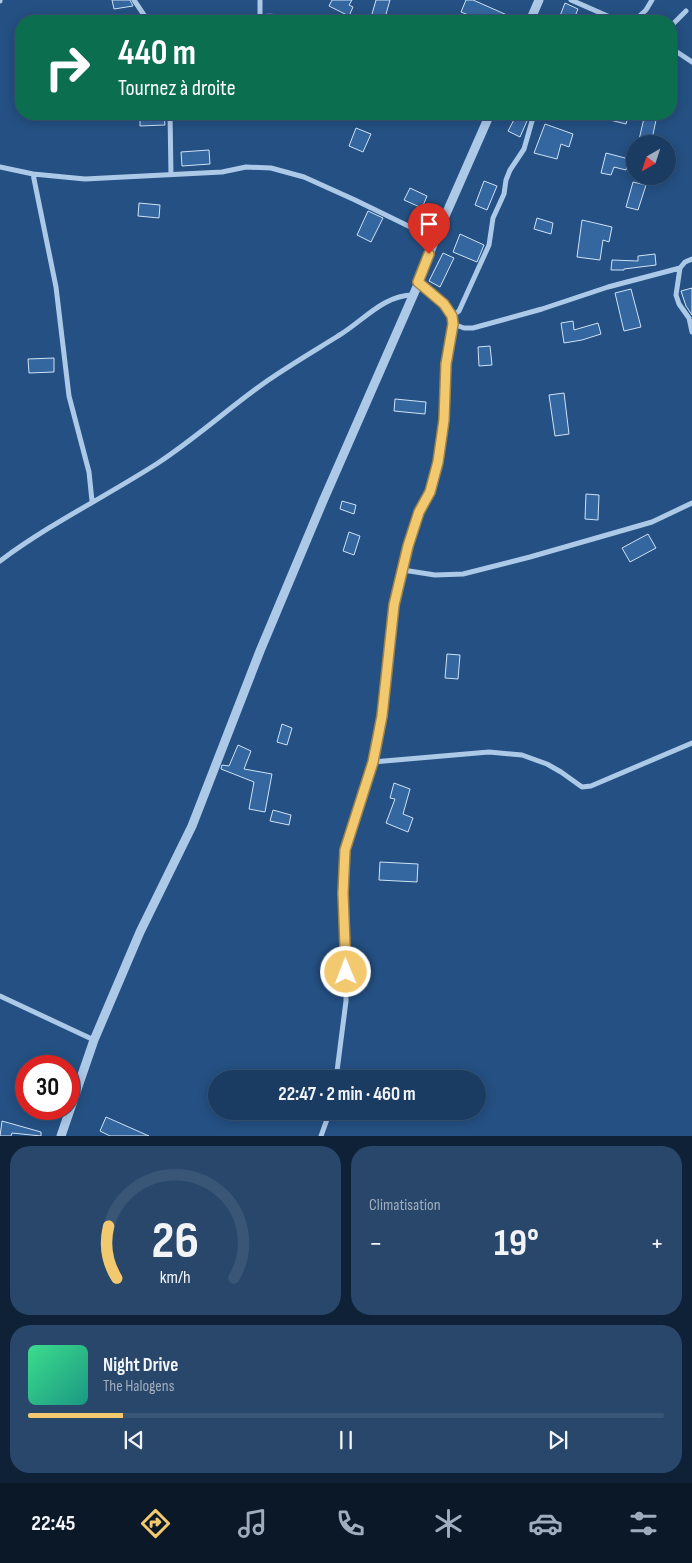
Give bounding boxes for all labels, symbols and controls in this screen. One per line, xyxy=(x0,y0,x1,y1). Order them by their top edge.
text: 440 m xyxy=(118,32,196,75)
icon: right xyxy=(35,35,100,100)
text: Tournez à droite xyxy=(118,75,235,102)
north arrow xyxy=(626,135,676,185)
map controls xyxy=(626,135,676,185)
pin xyxy=(408,203,450,254)
icon: arrive xyxy=(415,210,443,238)
position arrow xyxy=(319,945,371,997)
speed limit sign: 30 xyxy=(15,1055,80,1120)
text: 22:47 · 2 min · 460 m xyxy=(278,1083,416,1106)
text: Climatisation xyxy=(369,1196,441,1215)
text: 26 xyxy=(152,1210,199,1273)
text: 19° xyxy=(494,1221,539,1266)
text: − xyxy=(369,1227,383,1260)
text: + xyxy=(650,1227,664,1260)
text: km/h xyxy=(160,1267,191,1288)
text: Night Drive xyxy=(103,1354,178,1377)
text: The Halogens xyxy=(103,1377,174,1396)
icon: previous xyxy=(120,1426,148,1454)
icon: pause xyxy=(332,1426,360,1454)
icon: next xyxy=(544,1426,572,1454)
icon: directions xyxy=(138,1506,173,1541)
icon: music xyxy=(235,1506,270,1541)
icon: phone xyxy=(333,1506,368,1541)
icon: climate xyxy=(431,1506,466,1541)
icon: car xyxy=(528,1506,563,1541)
icon: filters xyxy=(626,1506,661,1541)
text: 22:45 xyxy=(31,1510,75,1537)

